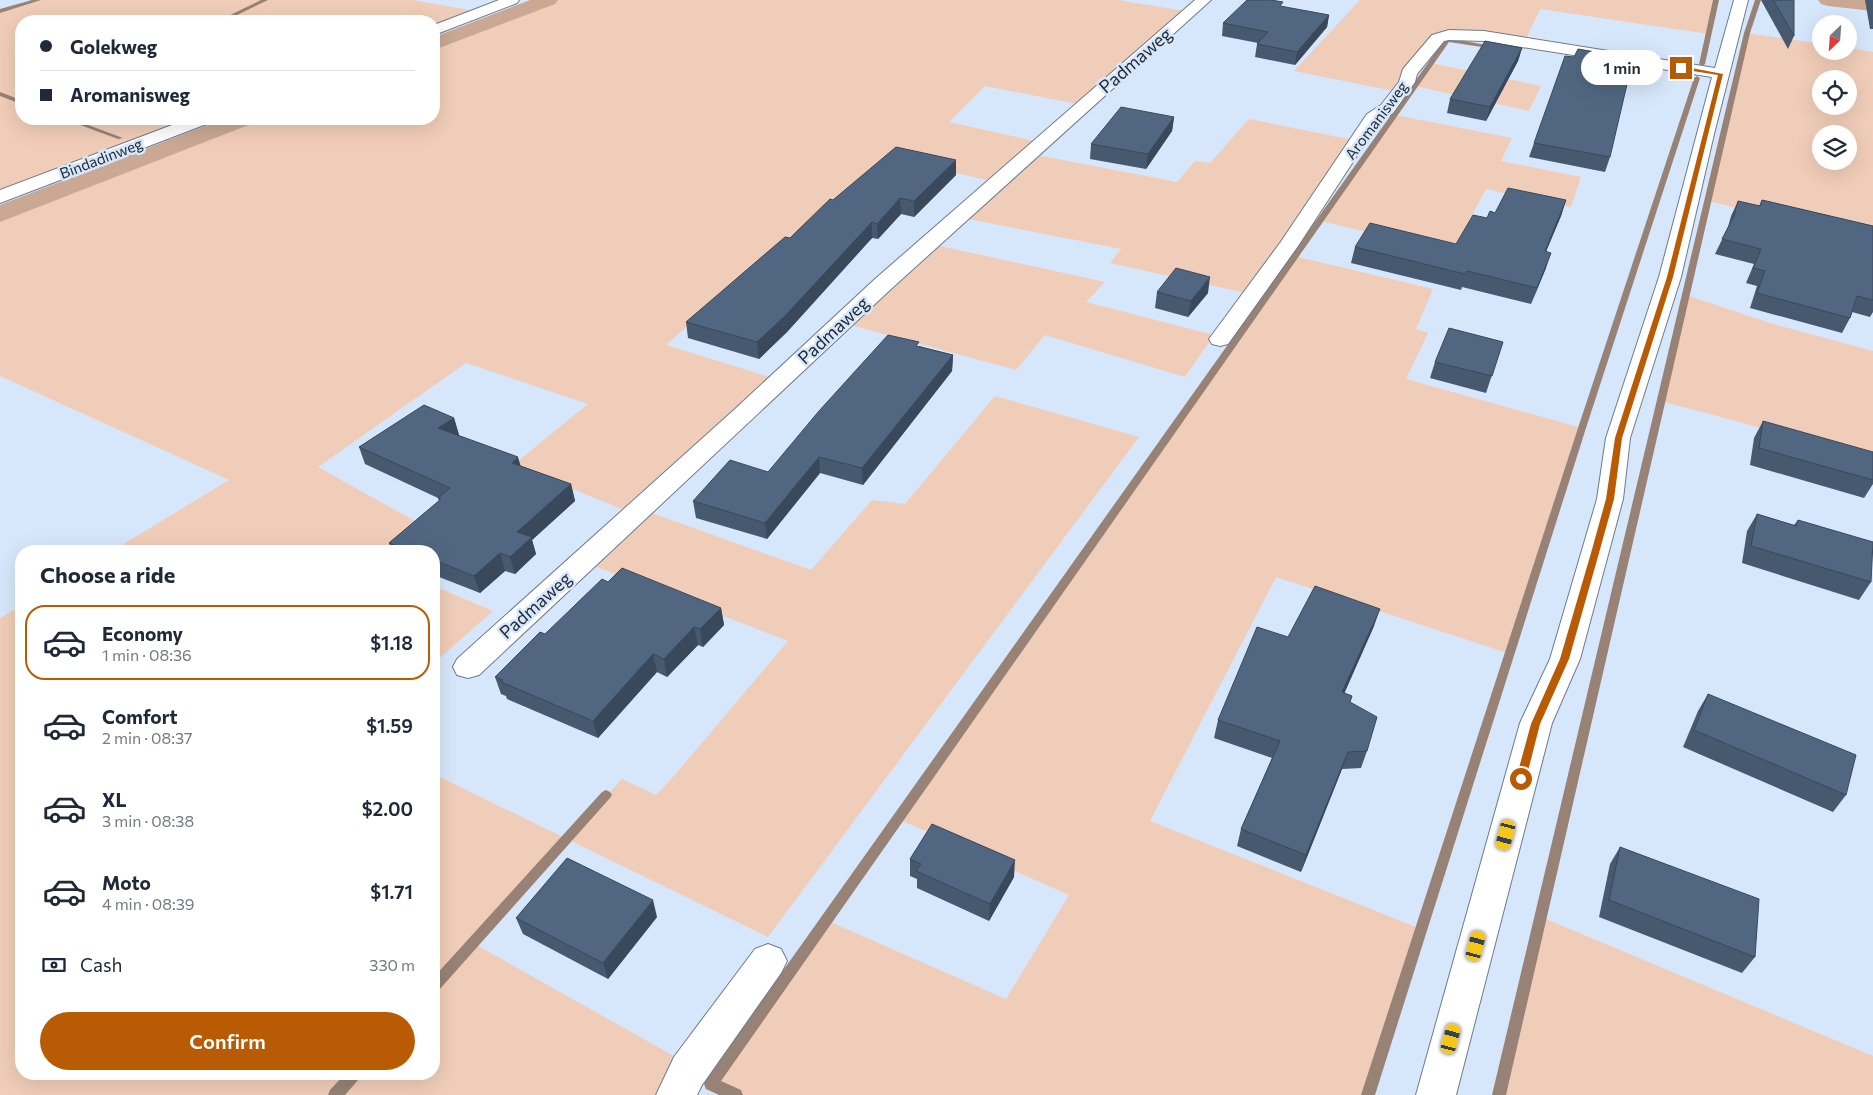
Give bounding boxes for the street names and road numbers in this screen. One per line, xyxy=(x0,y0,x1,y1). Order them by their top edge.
street label: Padmaweg xyxy=(1094,22,1176,98)
street label: Aromanisweg xyxy=(1341,77,1411,163)
street label: Bindadinweg xyxy=(57,134,145,182)
street label: Padmaweg xyxy=(793,291,873,369)
street label: Padmaweg xyxy=(494,567,576,643)

